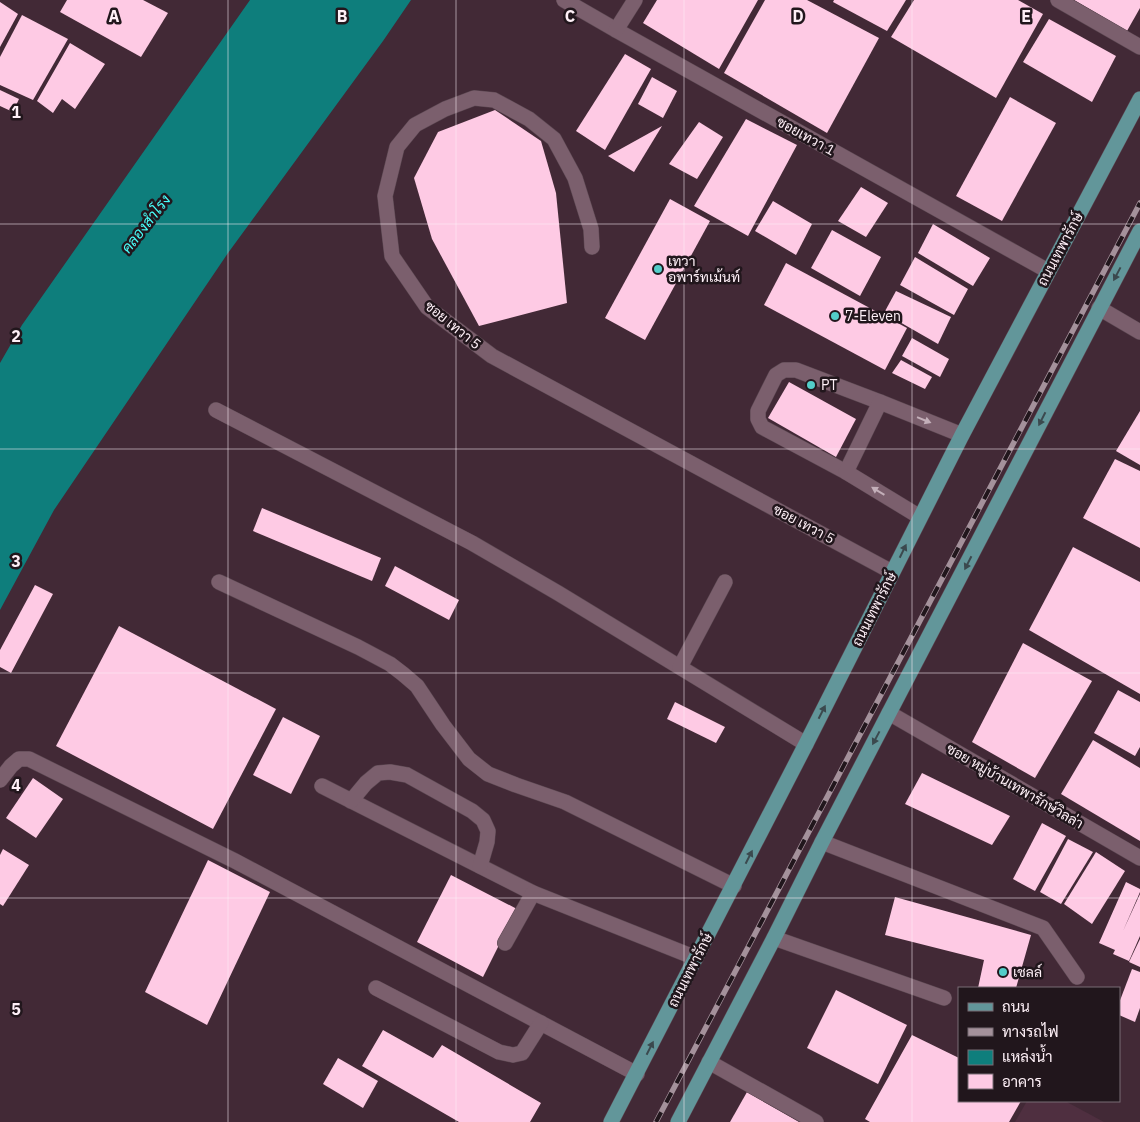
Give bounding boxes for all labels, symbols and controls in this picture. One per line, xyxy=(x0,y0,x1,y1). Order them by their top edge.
text: A xyxy=(109,6,120,26)
text: B xyxy=(337,6,348,26)
text: C xyxy=(565,6,575,26)
text: D xyxy=(792,6,804,26)
text: E xyxy=(1021,6,1031,26)
text: 1 xyxy=(11,102,21,122)
street label: ซอยเทวา 1 xyxy=(774,113,838,159)
water label: คลองสำโรง xyxy=(117,190,174,257)
street label: ถนนเทพารักษ์ xyxy=(1033,209,1087,289)
place label: เทวา อพาร์ทเม้นท์ xyxy=(668,252,740,286)
marker: เทวา อพาร์ทเม้นท์ xyxy=(652,263,664,275)
one-way arrow xyxy=(1113,267,1121,282)
street label: ซอย เทวา 5 xyxy=(421,297,485,353)
place label: 7-Eleven xyxy=(845,307,901,325)
marker: 7-Eleven xyxy=(829,310,841,322)
text: 2 xyxy=(11,326,21,346)
place label: PT xyxy=(821,376,838,394)
marker: PT xyxy=(805,379,817,391)
one-way arrow xyxy=(1038,411,1046,426)
one-way arrow xyxy=(917,416,931,424)
one-way arrow xyxy=(872,487,885,496)
street label: ซอย เทวา 5 xyxy=(770,500,838,548)
one-way arrow xyxy=(899,544,907,558)
text: 3 xyxy=(11,551,21,571)
one-way arrow xyxy=(964,556,972,570)
street label: ถนนเทพารักษ์ xyxy=(848,569,901,649)
one-way arrow xyxy=(818,705,826,719)
one-way arrow xyxy=(872,731,881,745)
street label: ซอย หมู่บ้านเทพารักษ์วิลล่า xyxy=(943,739,1087,833)
text: 4 xyxy=(11,775,21,795)
one-way arrow xyxy=(744,849,753,864)
street label: ถนนเทพารักษ์ xyxy=(664,930,717,1010)
place label: เชลล์ xyxy=(1013,963,1042,981)
marker: เชลล์ xyxy=(997,966,1009,978)
legend xyxy=(958,987,1120,1102)
text: ถนน xyxy=(1002,997,1030,1016)
text: 5 xyxy=(11,999,21,1019)
text: ทางรถไฟ xyxy=(1002,1022,1059,1041)
one-way arrow xyxy=(646,1041,654,1055)
text: แหล่งน้ำ xyxy=(1002,1044,1053,1066)
text: อาคาร xyxy=(1002,1072,1042,1091)

